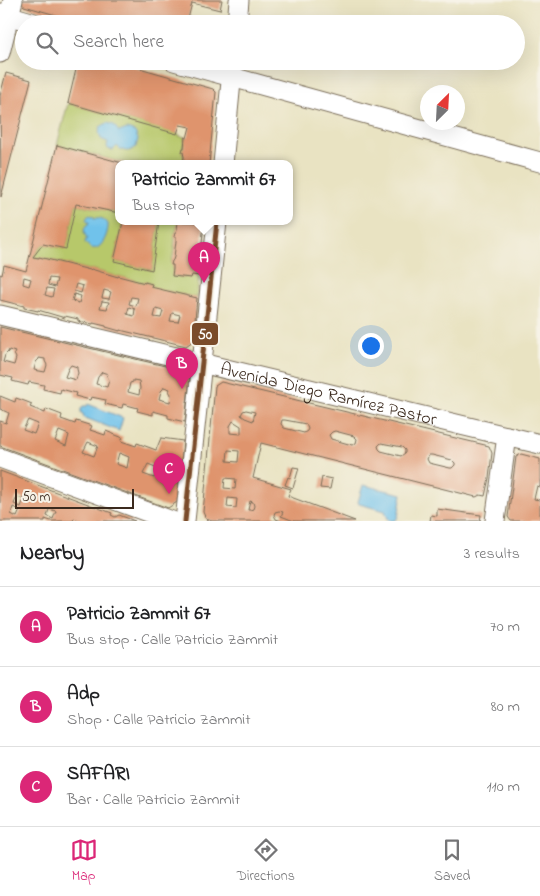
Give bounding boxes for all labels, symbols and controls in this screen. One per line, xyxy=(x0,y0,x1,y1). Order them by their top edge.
search box xyxy=(15,15,525,70)
icon: search xyxy=(33,29,61,57)
text: Search here xyxy=(73,29,164,56)
north arrow xyxy=(420,85,465,130)
popup xyxy=(115,160,293,225)
text: Patricio Zammit 67 xyxy=(132,167,276,194)
text: Bus stop xyxy=(132,194,195,218)
pin: A xyxy=(188,242,220,283)
line badge: 50 xyxy=(191,322,219,346)
text: 50 xyxy=(198,325,212,346)
your location xyxy=(358,333,384,359)
pin: B xyxy=(166,348,198,389)
street label: Avenida Diego Ramírez Pastor xyxy=(217,357,439,434)
pin: C xyxy=(153,453,185,494)
scale bar xyxy=(15,486,134,509)
text: 50 m xyxy=(22,487,50,508)
text: Nearby xyxy=(20,539,84,569)
text: 3 results xyxy=(464,542,520,566)
text: Patricio Zammit 67 xyxy=(67,601,211,628)
text: A xyxy=(31,615,41,639)
text: 70 m xyxy=(490,615,520,639)
text: Bus stop · Calle Patricio Zammit xyxy=(67,628,278,652)
text: Adp xyxy=(67,681,100,708)
text: B xyxy=(31,695,41,719)
text: 80 m xyxy=(491,695,520,719)
text: Shop · Calle Patricio Zammit xyxy=(67,708,251,732)
text: SAFARI xyxy=(67,761,130,788)
text: C xyxy=(32,775,40,799)
text: 110 m xyxy=(486,775,520,799)
text: Bar · Calle Patricio Zammit xyxy=(67,788,240,812)
tab: Map xyxy=(70,836,98,887)
tab: Directions xyxy=(237,836,295,887)
tab: Saved xyxy=(434,836,470,887)

